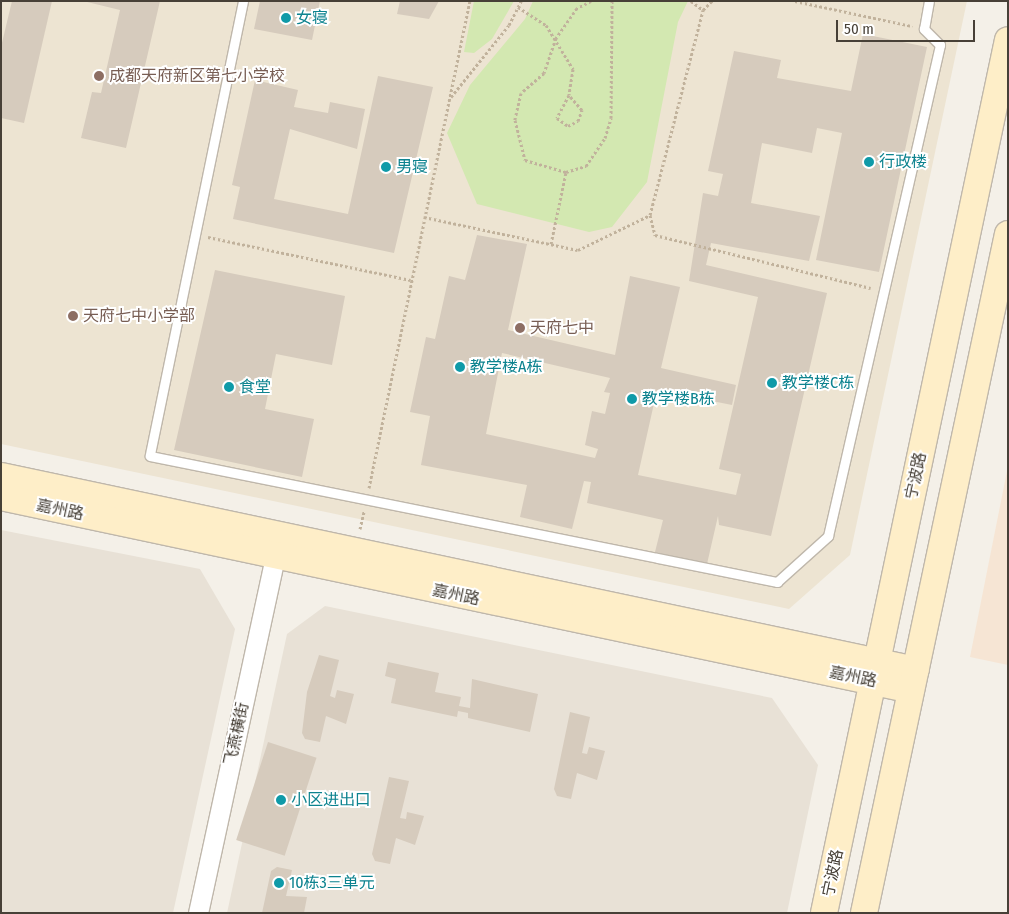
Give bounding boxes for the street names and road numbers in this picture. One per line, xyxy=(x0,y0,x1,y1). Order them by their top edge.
street label: 宁波路 xyxy=(902,451,930,501)
street label: 嘉州路 xyxy=(35,496,85,524)
street label: 嘉州路 xyxy=(431,581,481,609)
street label: 嘉州路 xyxy=(828,663,878,691)
street label: 飞燕横街 xyxy=(221,701,253,767)
street label: 宁波路 xyxy=(819,848,847,898)

